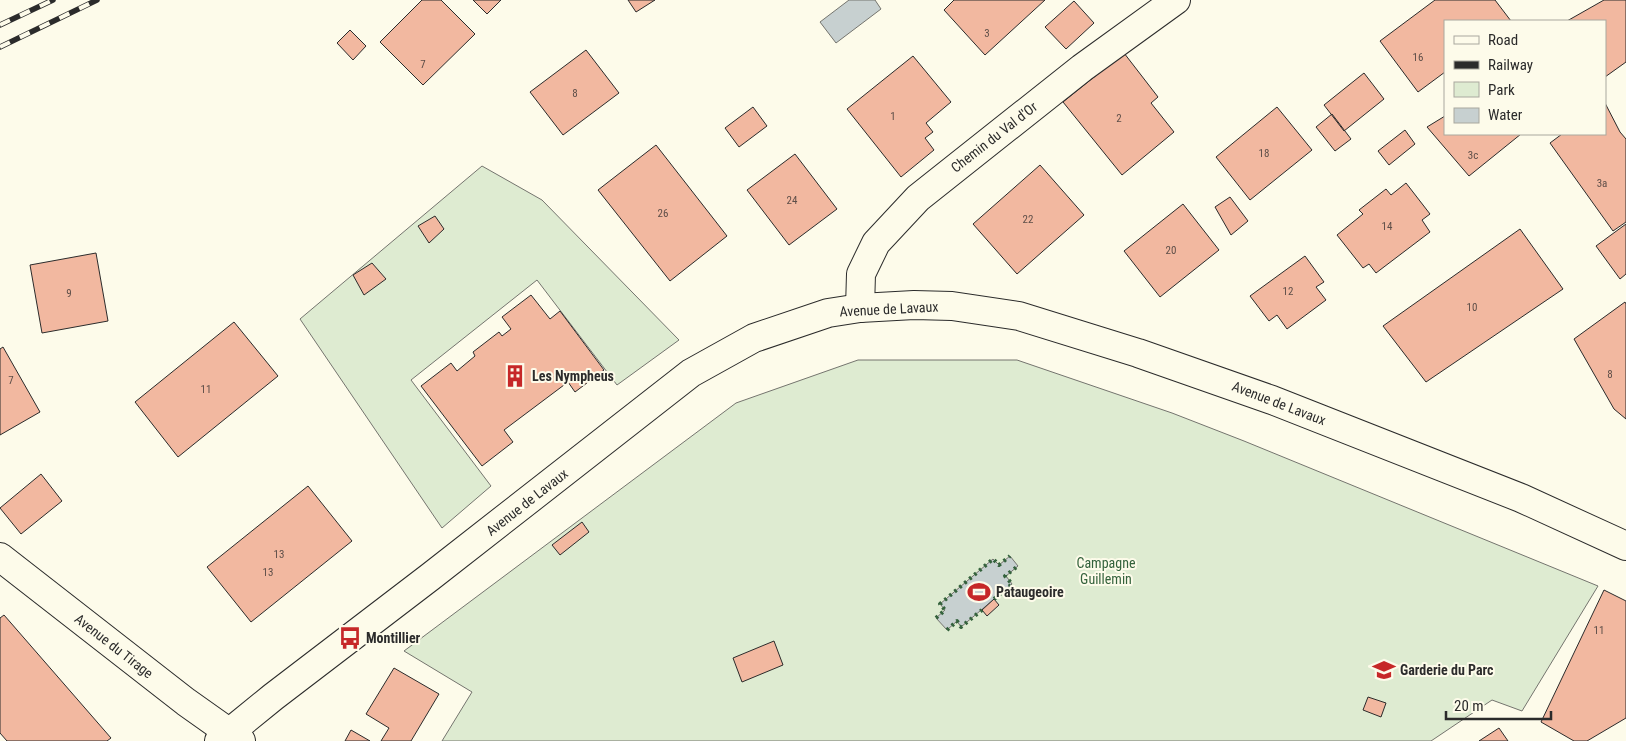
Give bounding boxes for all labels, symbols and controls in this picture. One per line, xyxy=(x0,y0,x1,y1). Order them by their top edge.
legend xyxy=(1444,20,1606,135)
house number: 3 xyxy=(984,27,990,40)
text: Road xyxy=(1488,31,1518,49)
house number: 16 xyxy=(1413,51,1423,64)
text: Railway xyxy=(1488,56,1533,74)
house number: 7 xyxy=(420,58,426,71)
text: Park xyxy=(1488,81,1515,99)
house number: 8 xyxy=(572,87,578,100)
street label: Chemin du Val d'Or xyxy=(948,98,1040,176)
text: Water xyxy=(1488,106,1523,124)
house number: 1 xyxy=(890,110,896,123)
house number: 2 xyxy=(1116,112,1122,125)
house number: 18 xyxy=(1259,147,1269,160)
house number: 3c xyxy=(1468,149,1478,162)
house number: 3a xyxy=(1597,177,1607,190)
house number: 24 xyxy=(787,194,798,207)
house number: 26 xyxy=(658,207,668,220)
house number: 22 xyxy=(1023,213,1033,226)
house number: 14 xyxy=(1382,220,1393,233)
house number: 20 xyxy=(1166,244,1176,257)
house number: 12 xyxy=(1283,285,1293,298)
house number: 9 xyxy=(66,287,72,300)
street label: Avenue de Lavaux xyxy=(839,298,939,320)
house number: 10 xyxy=(1467,301,1477,314)
building icon: Les Nympheus xyxy=(502,363,528,389)
place label: Les Nympheus xyxy=(532,368,614,384)
house number: 8 xyxy=(1607,368,1613,381)
house number: 7 xyxy=(8,374,14,387)
street label: Avenue de Lavaux xyxy=(1230,378,1328,428)
house number: 11 xyxy=(201,383,211,396)
street label: Avenue de Lavaux xyxy=(483,465,571,539)
house number: 13 xyxy=(274,548,284,561)
park label: Campagne Guillemin xyxy=(1076,555,1136,587)
house number: 13 xyxy=(263,566,273,579)
sports icon: Pataugeoire xyxy=(966,579,992,605)
place label: Pataugeoire xyxy=(996,584,1064,600)
street label: Avenue du Tirage xyxy=(72,611,157,682)
house number: 11 xyxy=(1594,624,1604,637)
bus stop icon: Montillier xyxy=(337,625,363,651)
place label: Montillier xyxy=(366,630,421,646)
school or university icon: Garderie du Parc xyxy=(1371,657,1397,683)
place label: Garderie du Parc xyxy=(1400,662,1494,678)
scale bar xyxy=(1446,688,1551,720)
text: 20 m xyxy=(1454,697,1484,715)

